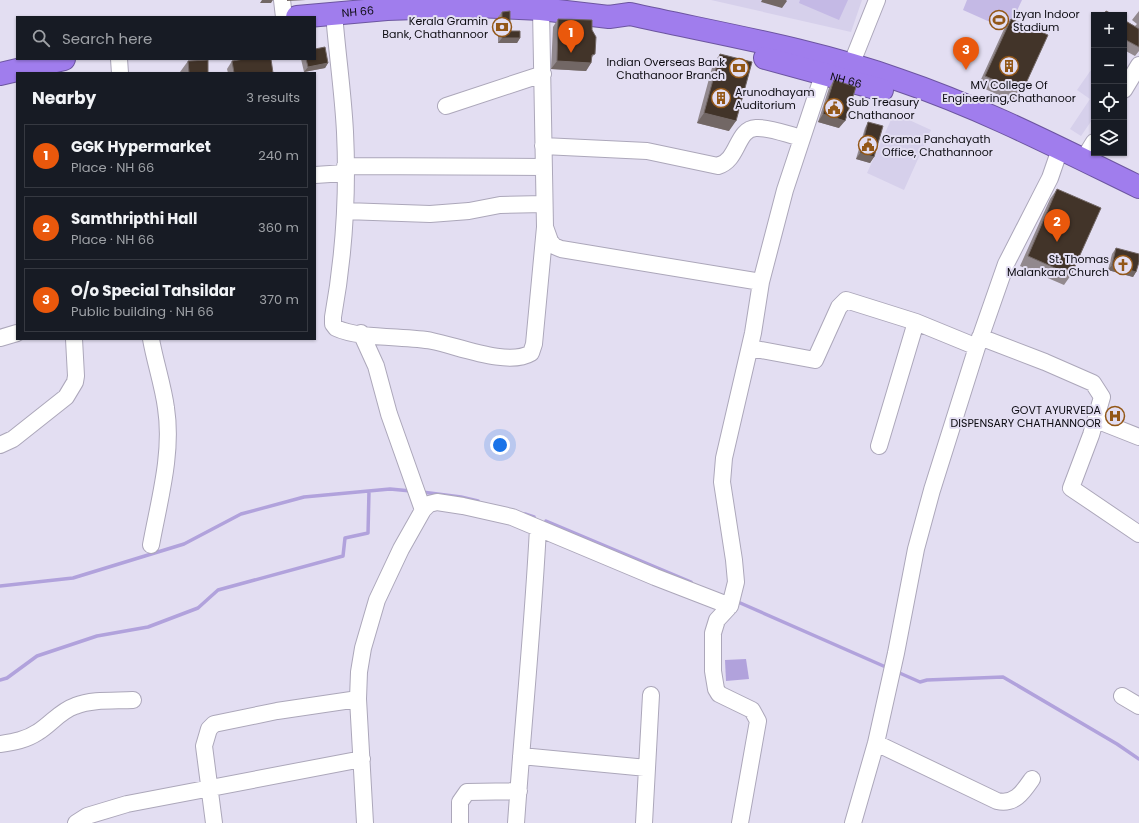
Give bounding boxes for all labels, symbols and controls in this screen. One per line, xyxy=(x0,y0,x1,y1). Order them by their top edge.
street label: NH 66 xyxy=(341,2,375,21)
place label: Izyan Indoor Stadium xyxy=(1013,6,1080,35)
sports icon: Izyan Indoor Stadium xyxy=(988,9,1010,31)
map controls xyxy=(1091,12,1127,156)
button: + xyxy=(1091,12,1127,48)
place label: Kerala Gramin Bank, Chathannoor xyxy=(382,13,488,42)
search box xyxy=(16,16,316,60)
bank icon: Kerala Gramin Bank, Chathannoor xyxy=(491,16,513,38)
pin: 1 xyxy=(558,20,584,53)
icon: search xyxy=(30,27,52,49)
text: Search here xyxy=(62,28,152,49)
pin: 3 xyxy=(953,37,979,70)
button: − xyxy=(1091,48,1127,84)
place label: Indian Overseas Bank Chathanoor Branch xyxy=(606,54,725,83)
building icon: MV College Of Engineering,Chathanoor xyxy=(998,55,1020,77)
bank icon: Indian Overseas Bank Chathanoor Branch xyxy=(728,57,750,79)
street label: NH 66 xyxy=(828,68,864,92)
place label: MV College Of Engineering,Chathanoor xyxy=(942,77,1076,106)
place label: Arunodhayam Auditorium xyxy=(735,84,815,113)
button: locate xyxy=(1091,84,1127,120)
text: Nearby xyxy=(32,86,96,110)
building icon: Arunodhayam Auditorium xyxy=(710,87,732,109)
text: 3 results xyxy=(246,88,300,107)
place label: Sub Treasury Chathanoor xyxy=(848,94,920,123)
public building icon: Sub Treasury Chathanoor xyxy=(823,97,845,119)
button: layers xyxy=(1091,120,1127,156)
place label: Grama Panchayath Office, Chathannoor xyxy=(882,131,993,160)
public building icon: Grama Panchayath Office, Chathannoor xyxy=(857,134,879,156)
text: GGK Hypermarket xyxy=(71,136,211,157)
text: 1 xyxy=(44,146,48,165)
text: 240 m xyxy=(258,146,299,165)
text: Place · NH 66 xyxy=(71,158,154,177)
text: Samthripthi Hall xyxy=(71,208,197,229)
pin: 2 xyxy=(1044,209,1070,242)
text: 2 xyxy=(42,218,50,237)
text: 360 m xyxy=(258,218,299,237)
text: Place · NH 66 xyxy=(71,230,154,249)
place label: St. Thomas Malankara Church xyxy=(1007,251,1109,280)
church icon: St. Thomas Malankara Church xyxy=(1112,254,1134,276)
text: O/o Special Tahsildar xyxy=(71,280,235,301)
text: 3 xyxy=(42,290,50,309)
text: 370 m xyxy=(259,290,299,309)
text: Public building · NH 66 xyxy=(71,302,214,321)
place label: GOVT AYURVEDA DISPENSARY CHATHANNOOR xyxy=(950,402,1102,431)
hospital icon: GOVT AYURVEDA DISPENSARY CHATHANNOOR xyxy=(1104,405,1126,427)
your location xyxy=(490,435,510,455)

